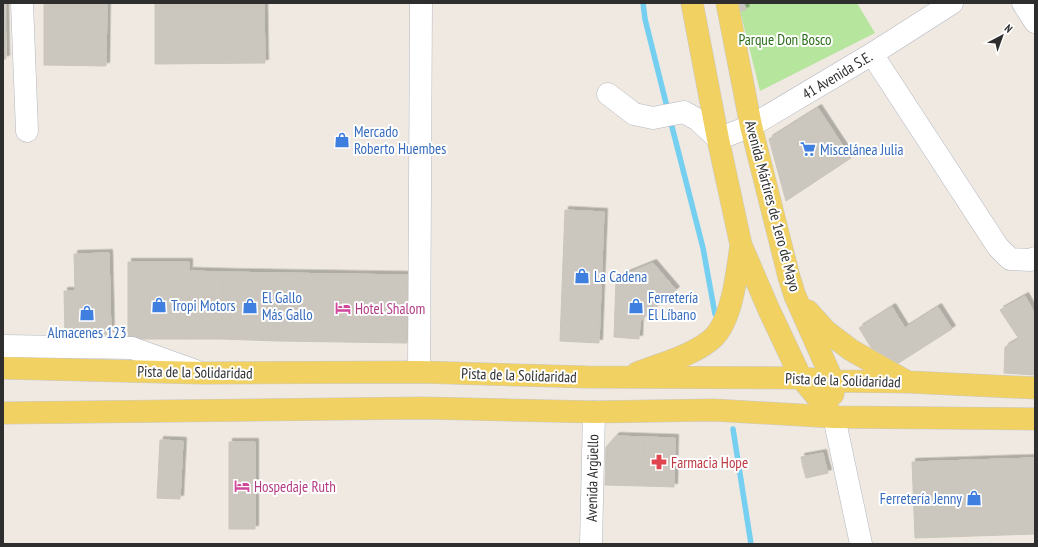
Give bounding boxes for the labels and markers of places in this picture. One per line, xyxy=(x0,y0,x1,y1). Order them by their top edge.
place label: Mercado Roberto Huembes xyxy=(354,122,446,158)
shop icon: Mercado Roberto Huembes xyxy=(333,131,351,149)
supermarket icon: Miscelánea Julia xyxy=(799,140,817,158)
place label: Miscelánea Julia xyxy=(820,140,904,159)
shop icon: La Cadena xyxy=(573,267,591,285)
place label: La Cadena xyxy=(594,267,647,286)
place label: El Gallo Más Gallo xyxy=(262,288,313,324)
place label: Ferretería El Líbano xyxy=(648,288,698,324)
shop icon: Tropi Motors xyxy=(150,296,168,314)
place label: Tropi Motors xyxy=(171,296,236,315)
shop icon: El Gallo Más Gallo xyxy=(241,297,259,315)
shop icon: Ferretería El Líbano xyxy=(627,297,645,315)
hotel icon: Hotel Shalom xyxy=(334,299,352,317)
place label: Hotel Shalom xyxy=(355,299,425,318)
shop icon: Almacenes 123 xyxy=(78,304,96,322)
place label: Almacenes 123 xyxy=(48,323,126,342)
pharmacy icon: Farmacia Hope xyxy=(650,453,668,471)
place label: Farmacia Hope xyxy=(671,453,748,472)
hotel icon: Hospedaje Ruth xyxy=(233,477,251,495)
place label: Hospedaje Ruth xyxy=(254,477,336,496)
place label: Ferretería Jenny xyxy=(880,489,962,508)
shop icon: Ferretería Jenny xyxy=(965,489,983,507)

